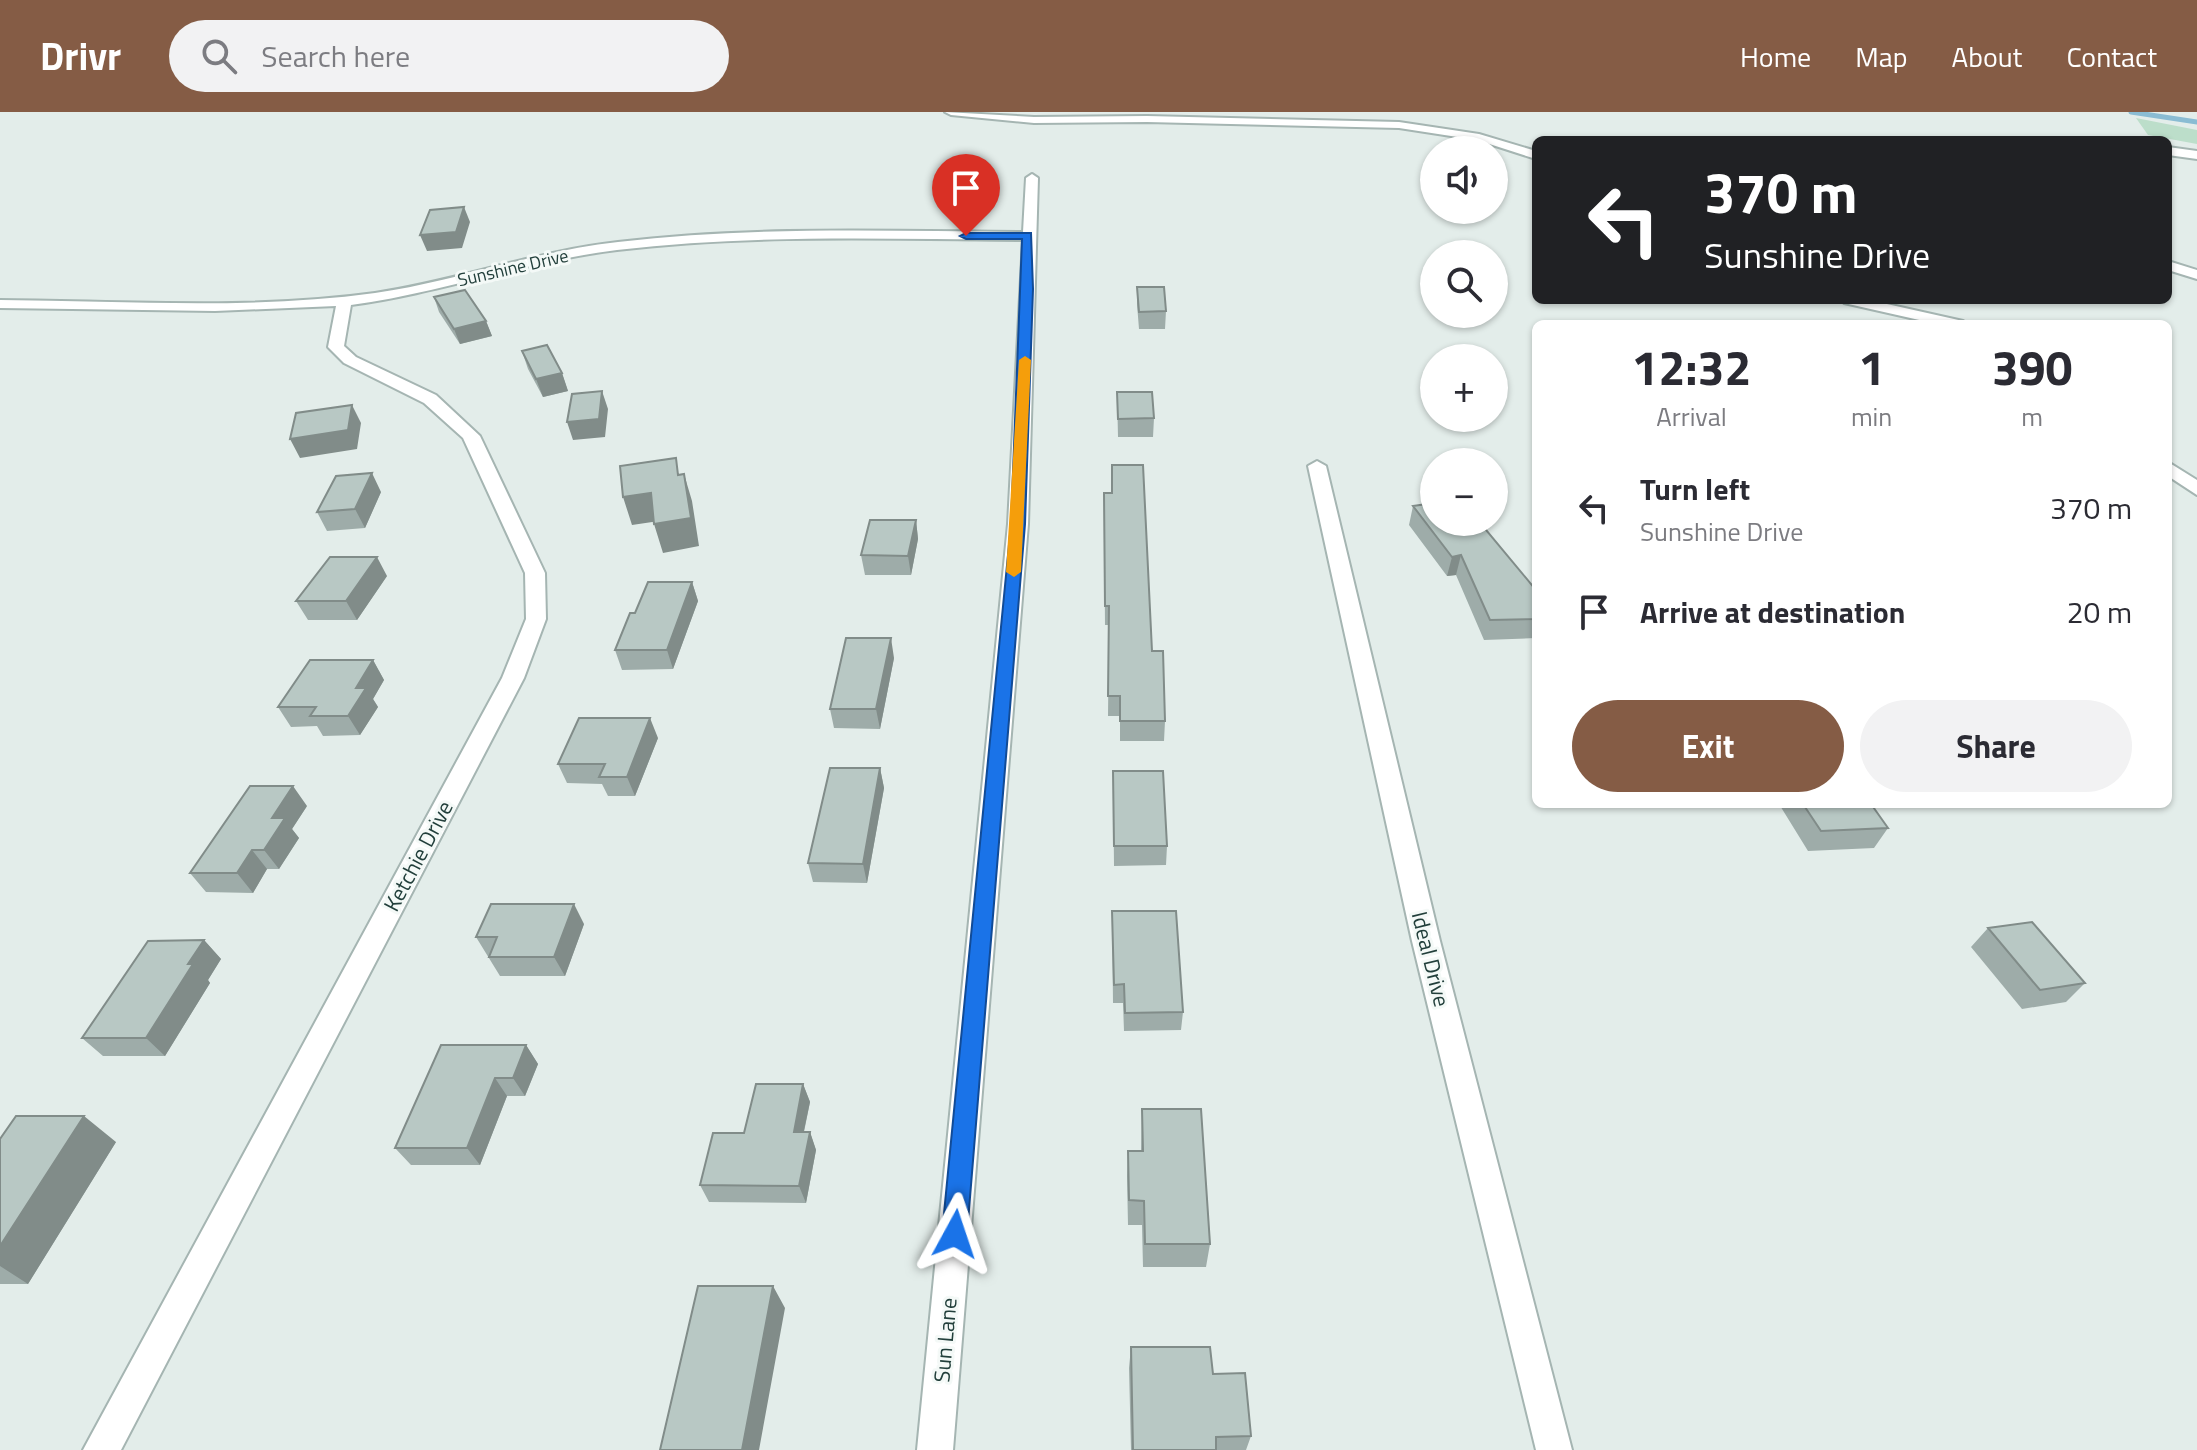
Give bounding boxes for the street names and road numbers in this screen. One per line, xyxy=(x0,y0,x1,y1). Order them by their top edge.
street label: Sunshine Drive xyxy=(455,242,571,293)
street label: Ketchie Drive xyxy=(375,794,461,918)
street label: Ideal Drive xyxy=(1403,908,1459,1010)
street label: Sun Lane xyxy=(924,1296,966,1384)

